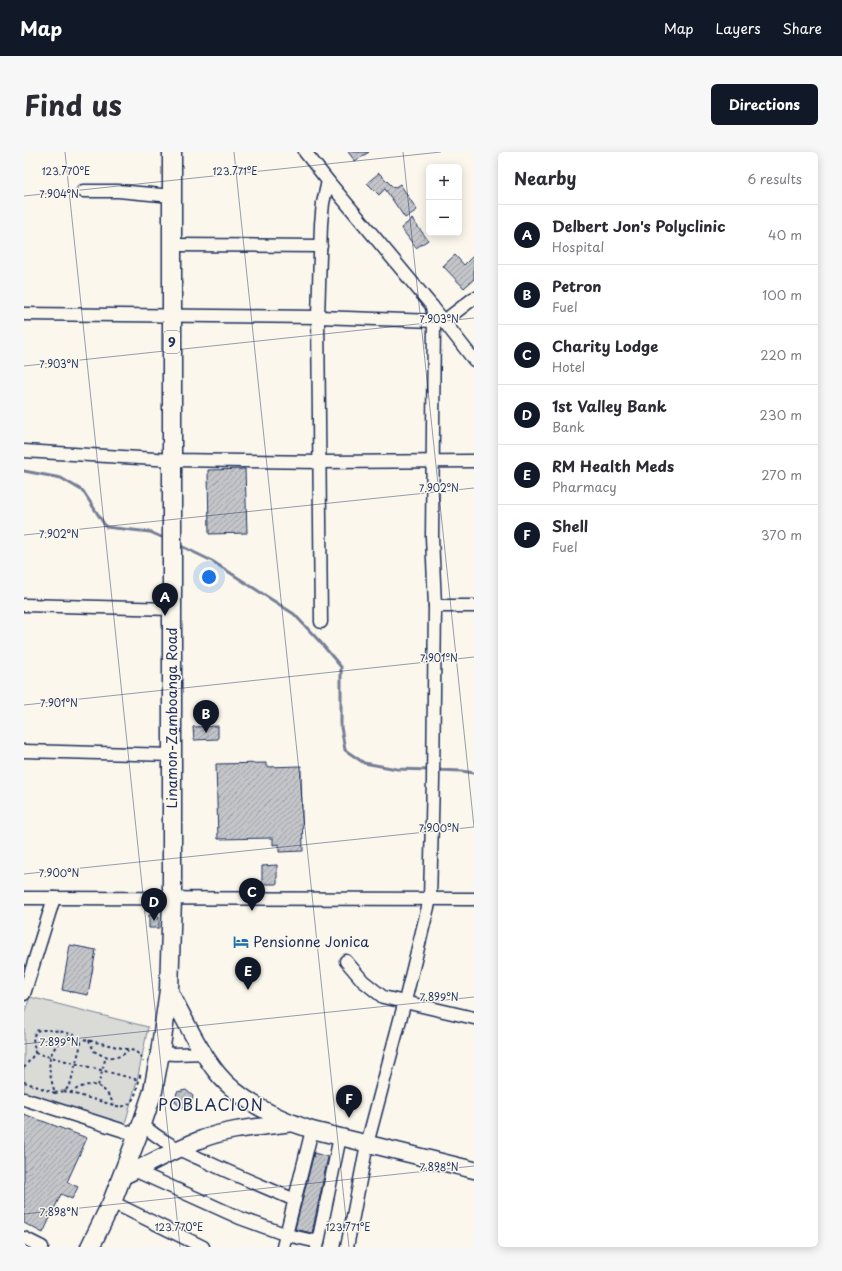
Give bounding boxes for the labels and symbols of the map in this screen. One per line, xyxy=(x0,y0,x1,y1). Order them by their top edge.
text: 123.770°E xyxy=(42,163,90,178)
text: 123.771°E xyxy=(212,163,258,178)
text: 7.904°N xyxy=(39,186,79,201)
text: 7.903°N xyxy=(419,311,459,326)
road number: 9 xyxy=(164,331,180,353)
text: 7.903°N xyxy=(39,356,79,371)
text: 7.902°N xyxy=(419,480,459,495)
text: 7.902°N xyxy=(39,526,79,541)
your location xyxy=(199,567,219,587)
pin: A xyxy=(152,583,178,616)
street label: Linamon-Zamboanga Road xyxy=(161,627,182,809)
text: 7.901°N xyxy=(420,650,458,665)
text: 7.901°N xyxy=(40,695,78,710)
pin: B xyxy=(193,700,219,733)
text: 7.900°N xyxy=(419,820,459,835)
text: 7.900°N xyxy=(39,865,79,880)
pin: C xyxy=(239,878,265,911)
pin: D xyxy=(141,888,167,921)
place label: Pensionne Jonica xyxy=(253,931,369,952)
hotel icon: Pensionne Jonica xyxy=(232,933,250,951)
pin: E xyxy=(235,957,261,990)
text: 7.899°N xyxy=(420,989,459,1004)
text: 7.899°N xyxy=(40,1034,79,1049)
pin: F xyxy=(336,1085,362,1118)
district label: POBLACION xyxy=(158,1092,264,1116)
text: 7.898°N xyxy=(419,1159,459,1174)
text: 7.898°N xyxy=(39,1204,79,1219)
text: 123.770°E xyxy=(155,1219,203,1234)
text: 123.771°E xyxy=(325,1219,371,1234)

